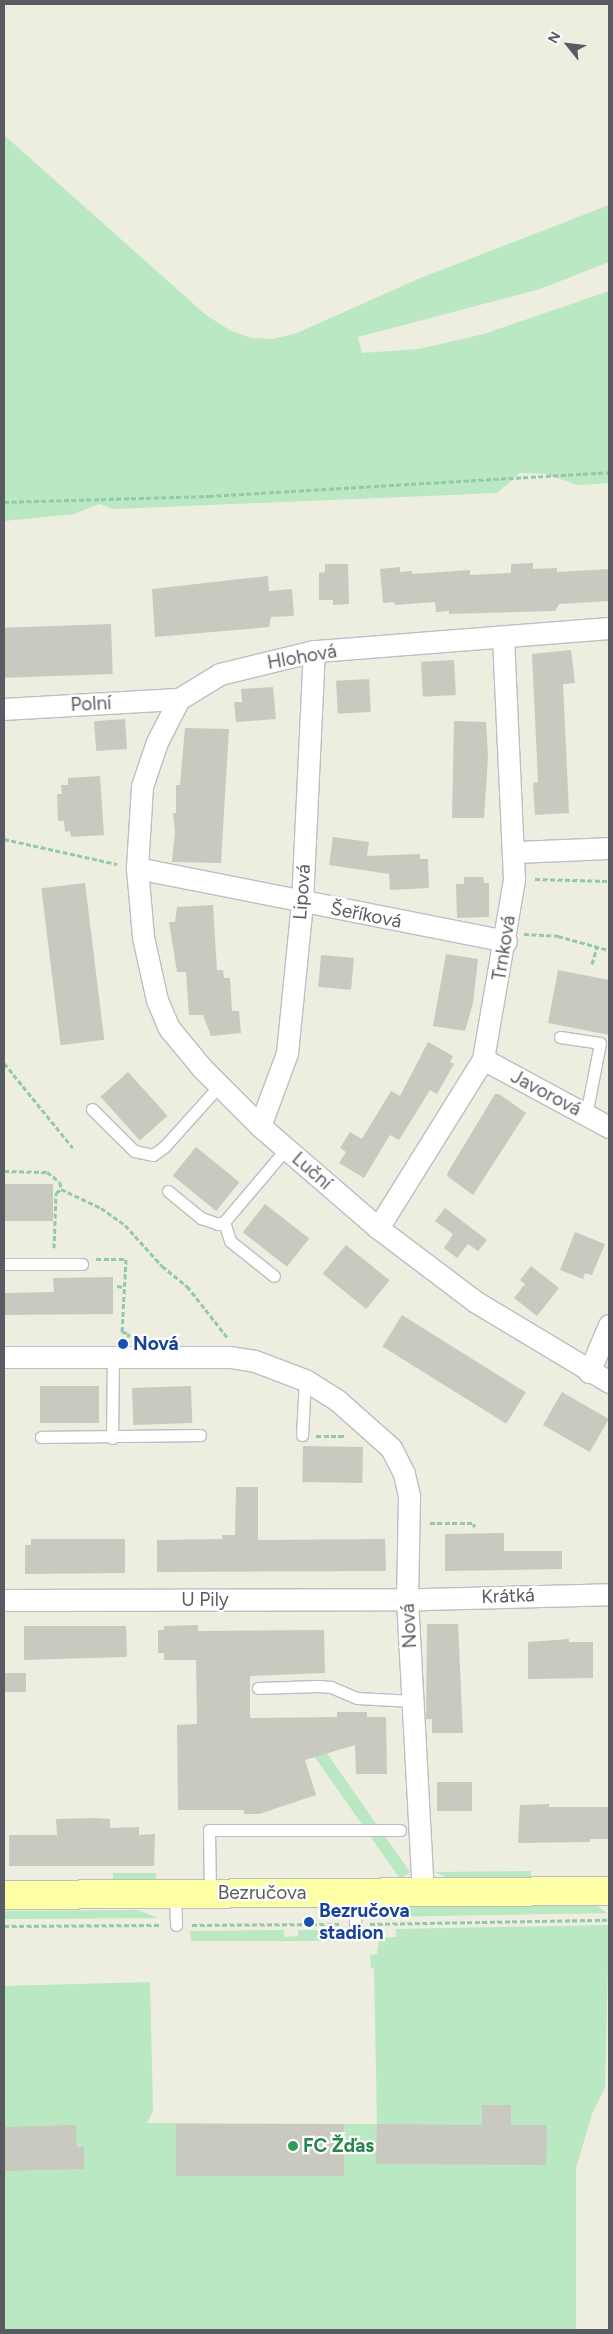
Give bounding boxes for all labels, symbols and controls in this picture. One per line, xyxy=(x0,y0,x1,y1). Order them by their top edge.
north arrow xyxy=(543,20,593,70)
text: N xyxy=(544,29,564,46)
street label: Hlohová xyxy=(265,640,339,674)
street label: Polní xyxy=(70,692,112,716)
street label: Lipová xyxy=(289,863,315,921)
street label: Šeříková xyxy=(328,897,404,933)
street label: Trnková xyxy=(488,914,520,982)
street label: Javorová xyxy=(507,1065,585,1121)
street label: Luční xyxy=(287,1147,337,1195)
place label: Nová xyxy=(133,1333,179,1355)
marker: Nová xyxy=(117,1338,129,1350)
street label: Krátká xyxy=(481,1584,535,1608)
street label: U Pily xyxy=(181,1589,229,1611)
street label: Nová xyxy=(396,1603,422,1649)
street label: Bezručova xyxy=(218,1882,306,1904)
place label: Bezručova stadion xyxy=(319,1900,410,1944)
marker: Bezručova stadion xyxy=(303,1916,315,1928)
place label: FC Žďas xyxy=(303,2135,374,2157)
marker: FC Žďas xyxy=(287,2140,299,2152)

